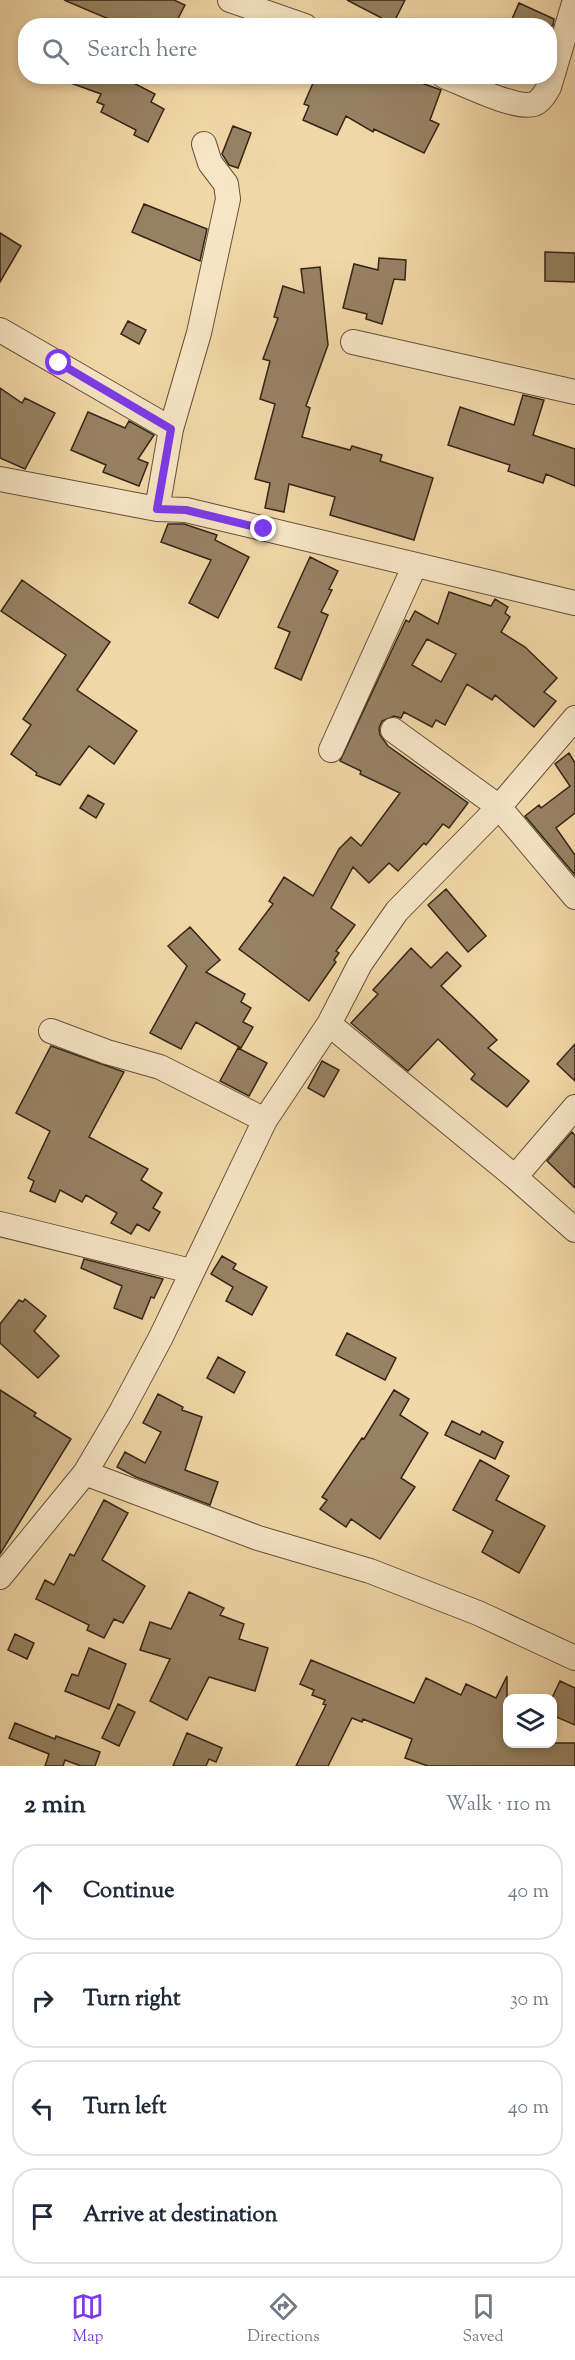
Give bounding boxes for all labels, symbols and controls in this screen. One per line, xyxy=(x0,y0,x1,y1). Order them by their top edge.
search box xyxy=(18,18,557,84)
icon: search xyxy=(39,35,72,68)
text: Search here xyxy=(87,35,197,67)
route start xyxy=(45,349,71,375)
route end xyxy=(250,515,276,541)
map controls xyxy=(503,1694,557,1748)
button: layers xyxy=(503,1694,557,1748)
text: 2 min xyxy=(24,1787,86,1824)
text: Walk · 110 m xyxy=(446,1791,551,1820)
icon: ahead xyxy=(26,1876,59,1909)
text: Continue xyxy=(83,1876,174,1908)
text: 40 m xyxy=(508,1878,549,1907)
icon: right xyxy=(26,1984,59,2017)
text: Turn right xyxy=(83,1984,180,2016)
text: 30 m xyxy=(510,1986,549,2015)
icon: left xyxy=(26,2092,59,2125)
text: Turn left xyxy=(83,2092,166,2124)
text: 40 m xyxy=(508,2094,549,2123)
icon: arrive xyxy=(26,2200,59,2233)
text: Arrive at destination xyxy=(83,2200,278,2232)
tab: Map xyxy=(71,2290,104,2349)
tab: Directions xyxy=(247,2290,320,2349)
tab: Saved xyxy=(462,2290,504,2349)

